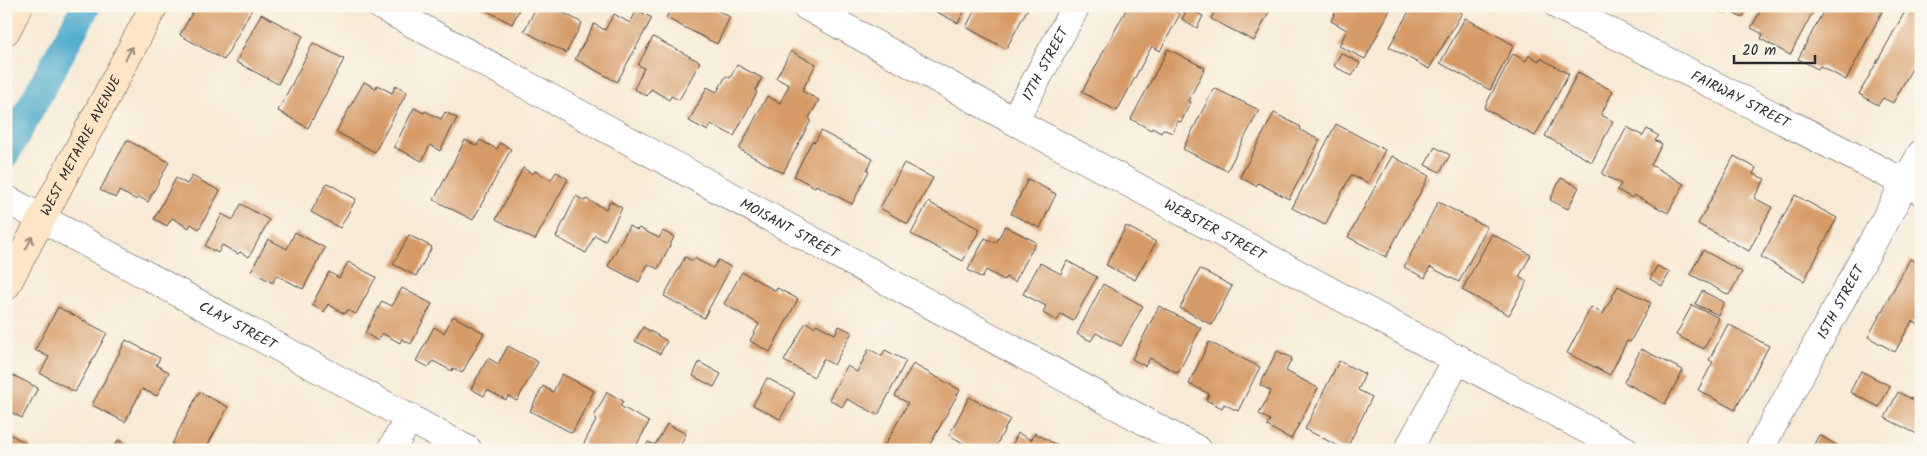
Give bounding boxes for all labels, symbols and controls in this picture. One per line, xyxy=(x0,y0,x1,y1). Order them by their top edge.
street label: 17TH STREET xyxy=(1017,22,1075,105)
scale bar xyxy=(1734,32,1816,64)
text: 20 m xyxy=(1742,39,1776,63)
one-way arrow xyxy=(125,46,135,61)
street label: FAIRWAY STREET xyxy=(1687,65,1795,135)
street label: WEST METAIRIE AVENUE xyxy=(35,71,128,220)
street label: MOISANT STREET xyxy=(736,193,844,265)
street label: WEBSTER STREET xyxy=(1160,194,1270,267)
one-way arrow xyxy=(25,236,34,251)
street label: 15TH STREET xyxy=(1812,260,1871,343)
street label: CLAY STREET xyxy=(195,296,282,357)

